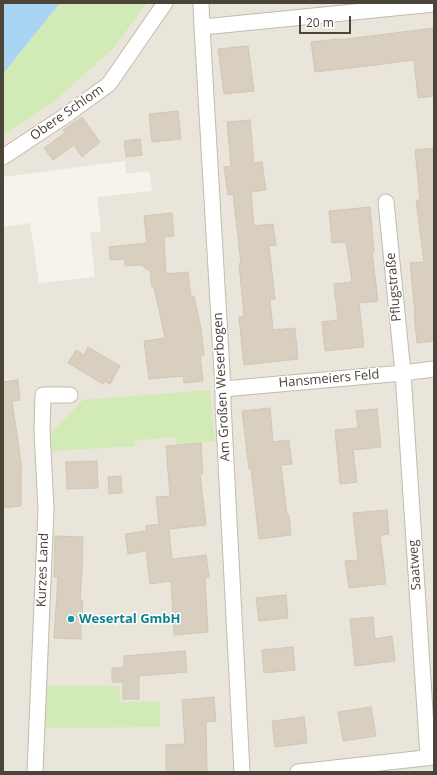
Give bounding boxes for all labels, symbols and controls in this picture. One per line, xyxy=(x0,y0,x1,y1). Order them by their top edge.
scale bar xyxy=(301,8,353,34)
text: 20 m xyxy=(306,14,334,31)
street label: Obere Schlom xyxy=(27,82,107,144)
street label: Pflugstraße xyxy=(383,252,405,322)
street label: Am Großen Weserbogen xyxy=(210,312,234,462)
street label: Hansmeiers Feld xyxy=(278,367,380,391)
street label: Kurzes Land xyxy=(34,533,52,607)
street label: Saatweg xyxy=(405,539,425,591)
place label: Wesertal GmbH xyxy=(79,611,180,627)
marker: Wesertal GmbH xyxy=(66,614,76,624)

